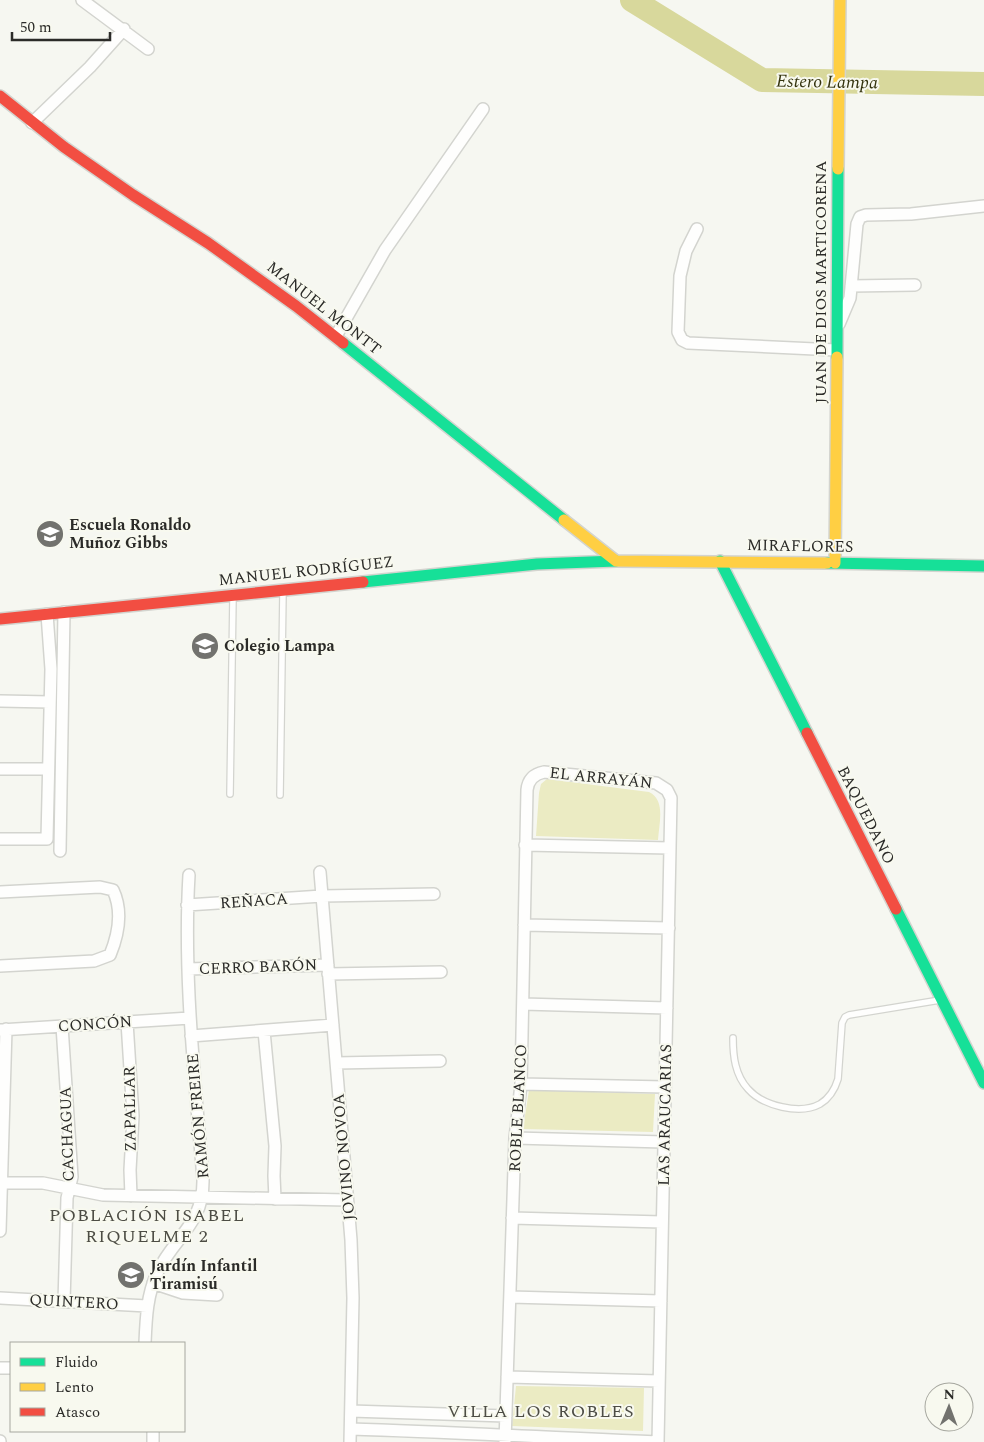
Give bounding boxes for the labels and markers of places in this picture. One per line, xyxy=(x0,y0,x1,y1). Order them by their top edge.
place label: Escuela Ronaldo Muñoz Gibbs xyxy=(69,513,191,555)
school or university icon: Escuela Ronaldo Muñoz Gibbs xyxy=(35,519,65,549)
school or university icon: Colegio Lampa xyxy=(190,631,220,661)
place label: Colegio Lampa xyxy=(224,634,336,658)
place label: Jardín Infantil Tiramisú xyxy=(150,1254,257,1296)
school or university icon: Jardín Infantil Tiramisú xyxy=(116,1260,146,1290)

